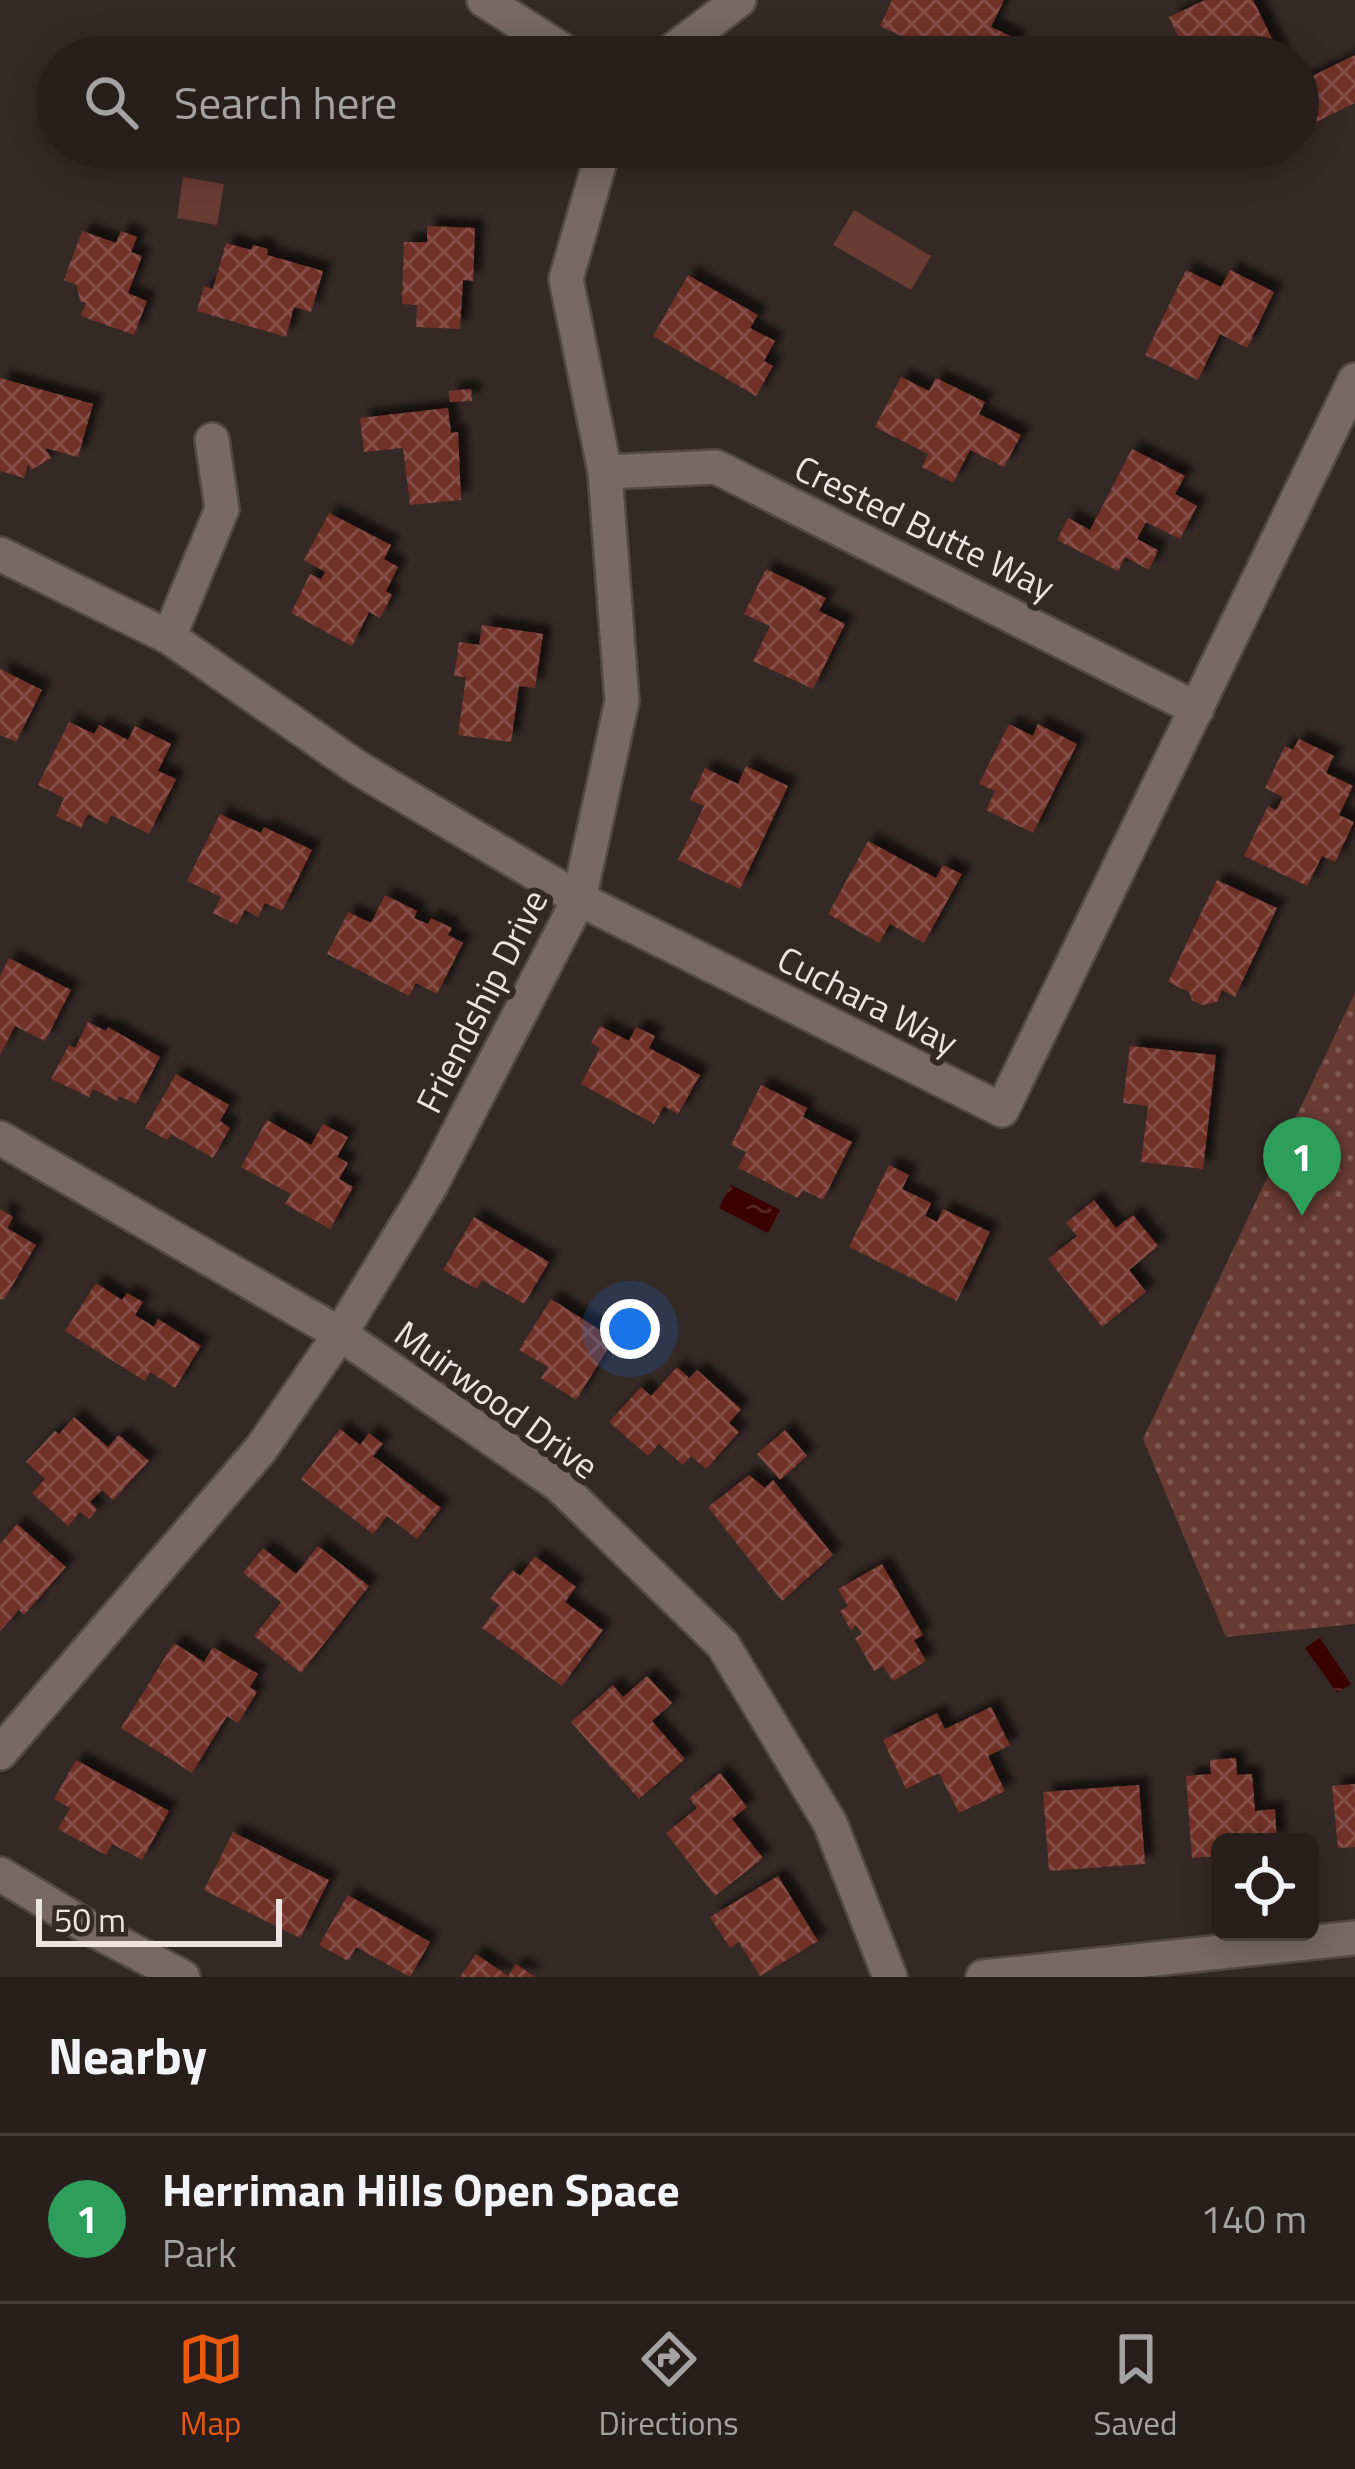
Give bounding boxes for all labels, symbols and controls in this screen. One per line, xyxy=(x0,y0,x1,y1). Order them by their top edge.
search box xyxy=(36,36,1319,168)
text: Search here xyxy=(174,68,397,136)
icon: search xyxy=(78,69,144,135)
street label: Crested Butte Way xyxy=(786,440,1064,614)
street label: Friendship Drive xyxy=(401,880,561,1122)
street label: Cuchara Way xyxy=(768,931,968,1069)
pin: 1 xyxy=(1263,1117,1341,1216)
your location xyxy=(600,1299,660,1359)
street label: Muirwood Drive xyxy=(383,1306,611,1492)
map controls xyxy=(1211,1833,1319,1941)
button: locate xyxy=(1211,1833,1319,1941)
scale bar xyxy=(36,1893,282,1946)
text: 50 m xyxy=(54,1895,126,1945)
text: Nearby xyxy=(48,2016,207,2094)
text: Herriman Hills Open Space xyxy=(162,2155,680,2223)
text: 1 xyxy=(76,2189,98,2248)
text: 140 m xyxy=(1200,2189,1307,2248)
text: Park xyxy=(162,2223,237,2282)
tab: Map xyxy=(178,2326,244,2448)
tab: Directions xyxy=(599,2326,739,2448)
tab: Saved xyxy=(1094,2326,1177,2448)

